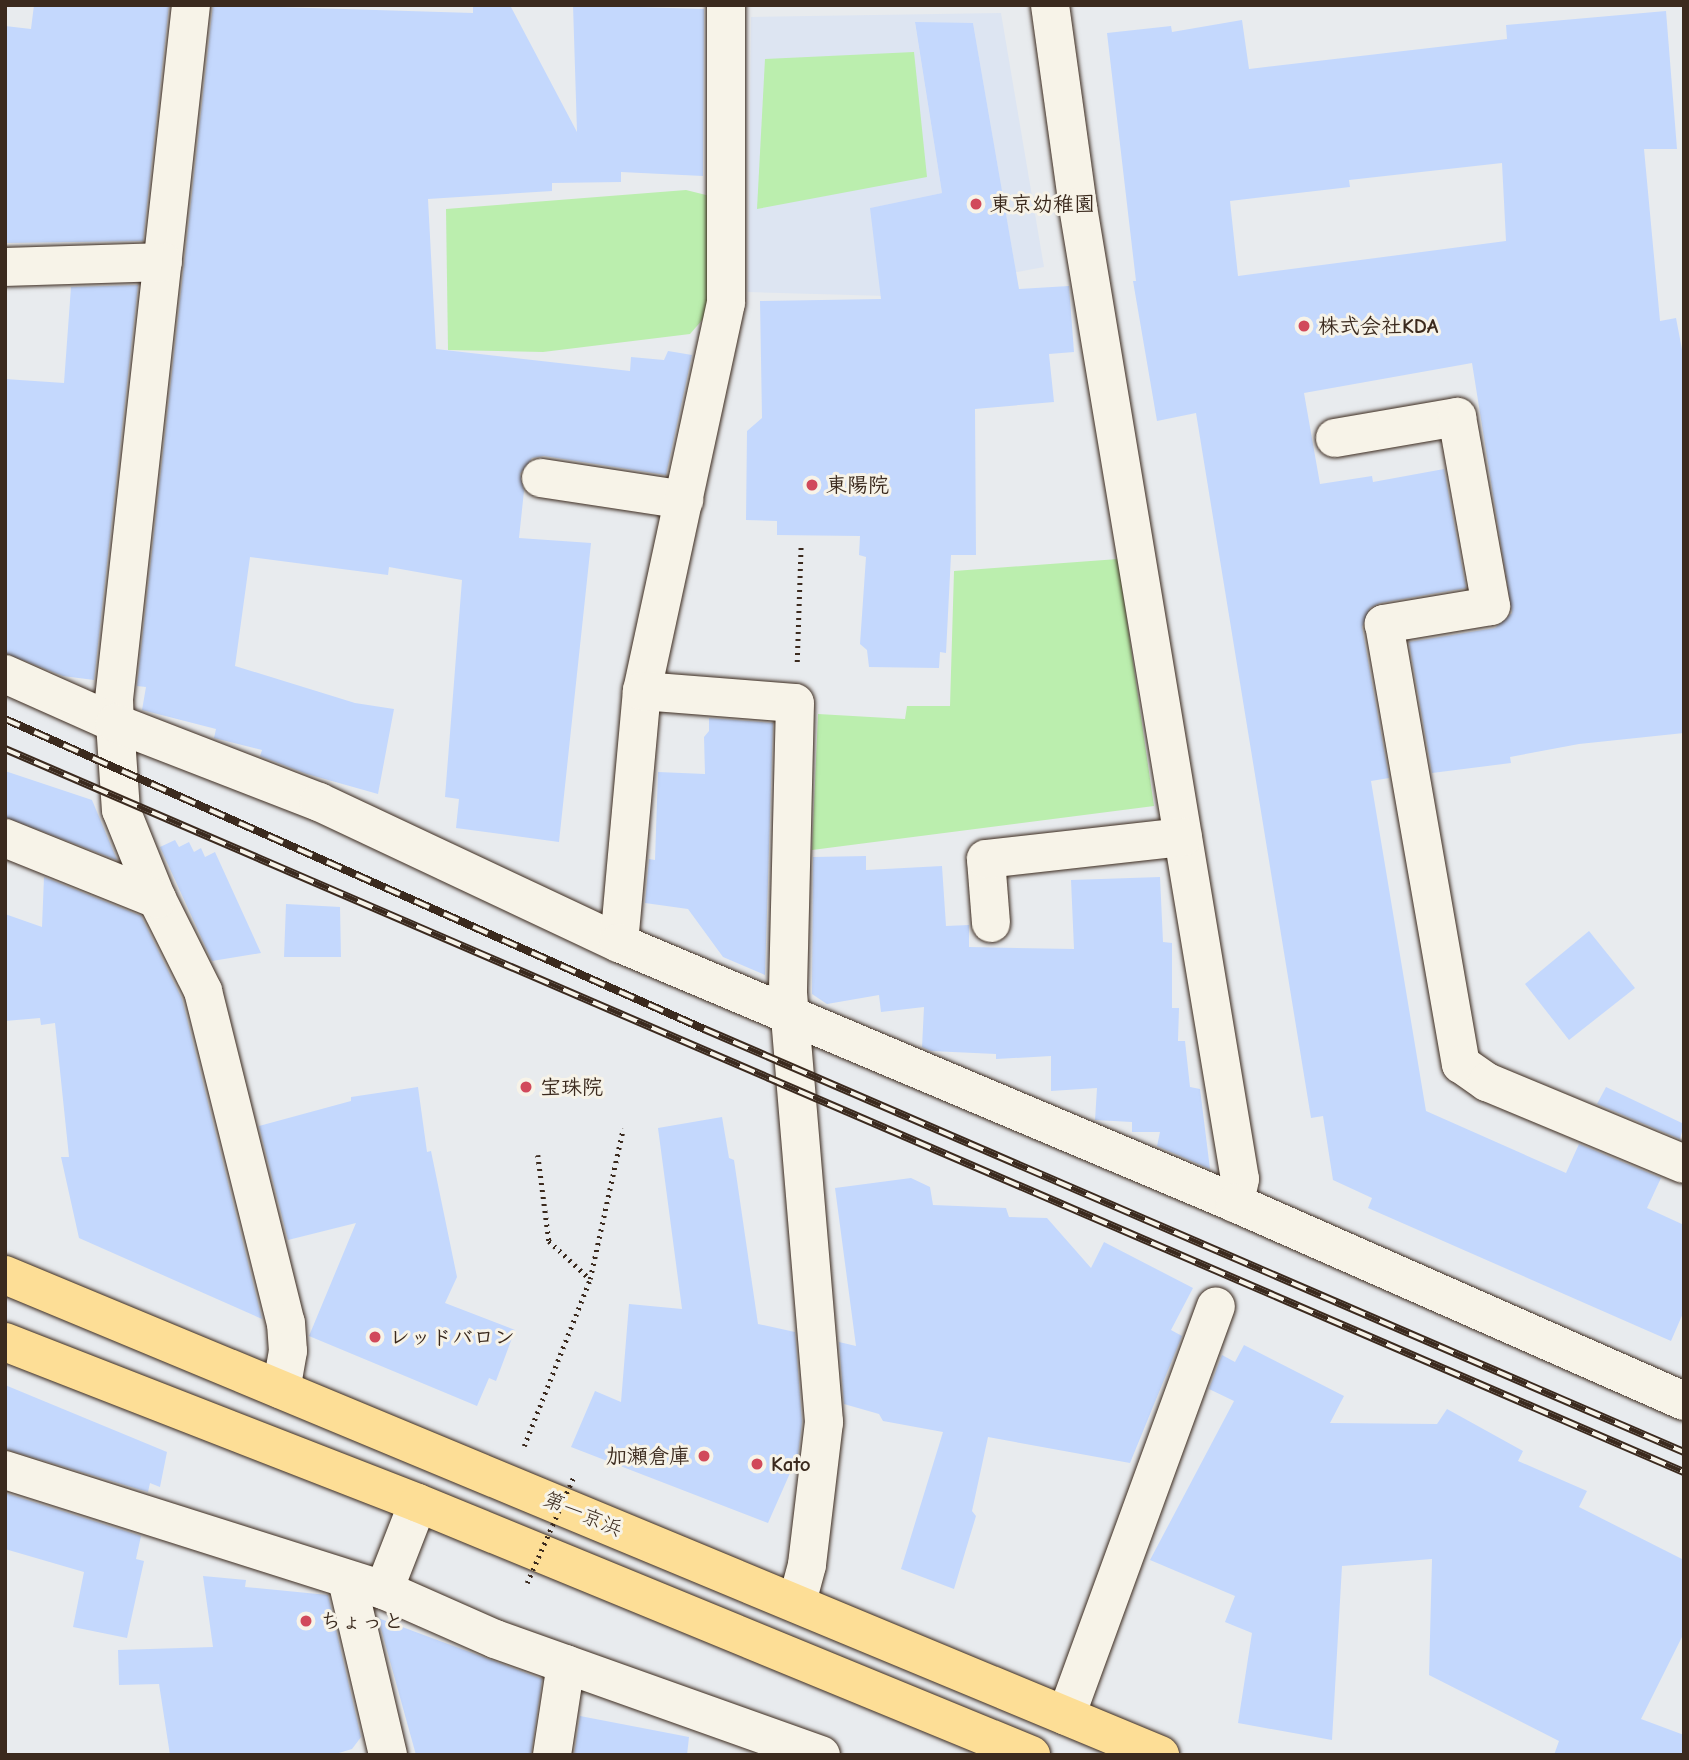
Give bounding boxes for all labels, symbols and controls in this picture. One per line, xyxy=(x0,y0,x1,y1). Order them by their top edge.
place label: 東京幼稚園 xyxy=(990,191,1095,217)
marker: 東京幼稚園 xyxy=(968,196,984,212)
place label: 株式会社KDA xyxy=(1318,313,1438,339)
marker: 株式会社KDA xyxy=(1296,318,1312,334)
place label: 東陽院 xyxy=(826,472,889,498)
marker: 東陽院 xyxy=(804,477,820,493)
place label: 宝珠院 xyxy=(540,1074,603,1100)
marker: 宝珠院 xyxy=(518,1079,534,1095)
place label: レッドバロン xyxy=(389,1324,515,1350)
marker: レッドバロン xyxy=(367,1329,383,1345)
place label: 加瀬倉庫 xyxy=(606,1443,690,1469)
marker: 加瀬倉庫 xyxy=(696,1448,712,1464)
place label: Kato xyxy=(771,1451,811,1477)
marker: Kato xyxy=(749,1456,765,1472)
street label: 第一京浜 xyxy=(539,1486,627,1542)
place label: ちょっと xyxy=(320,1608,404,1634)
marker: ちょっと xyxy=(298,1613,314,1629)

